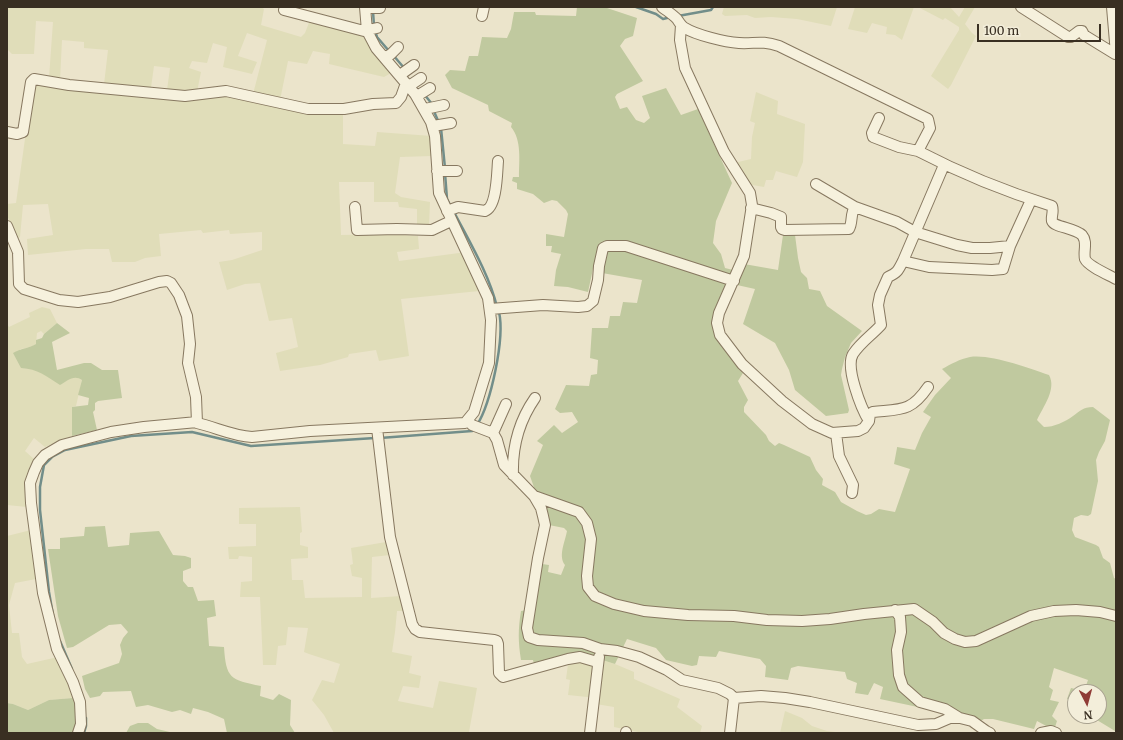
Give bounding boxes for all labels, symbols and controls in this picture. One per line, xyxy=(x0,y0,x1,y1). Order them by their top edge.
scale bar xyxy=(979,16,1103,42)
text: 100 m xyxy=(984,23,1019,38)
north arrow xyxy=(1067,684,1107,724)
text: N xyxy=(1083,708,1093,722)

